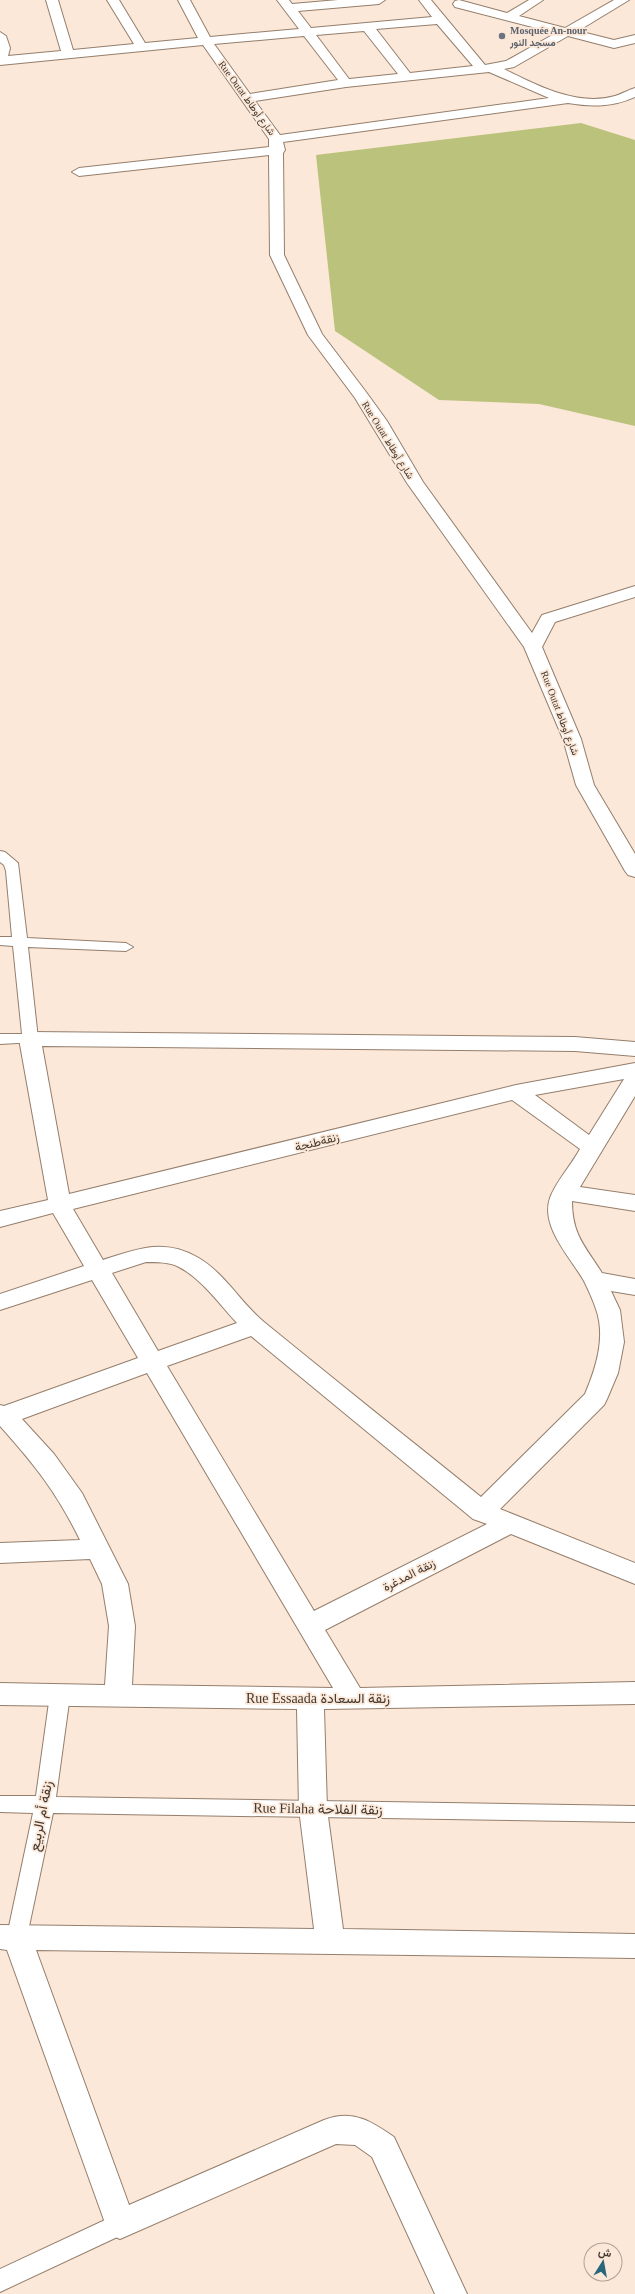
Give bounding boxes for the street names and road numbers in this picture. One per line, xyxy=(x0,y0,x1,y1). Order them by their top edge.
street label: Rue Outat شارع أوطاط xyxy=(216,59,278,138)
street label: Rue Outat شارع أوطاط xyxy=(359,399,416,481)
street label: Rue Outat شارع أوطاط xyxy=(538,669,581,757)
street label: زنقةطنجة xyxy=(293,1130,341,1155)
street label: زنقة المدغرة xyxy=(380,1556,438,1595)
street label: Rue Essaada زنقة السعادة xyxy=(246,1691,390,1707)
street label: زنقة أم الربيع xyxy=(27,1779,58,1853)
street label: Rue Filaha زنقة الفلاحة xyxy=(253,1800,383,1819)

